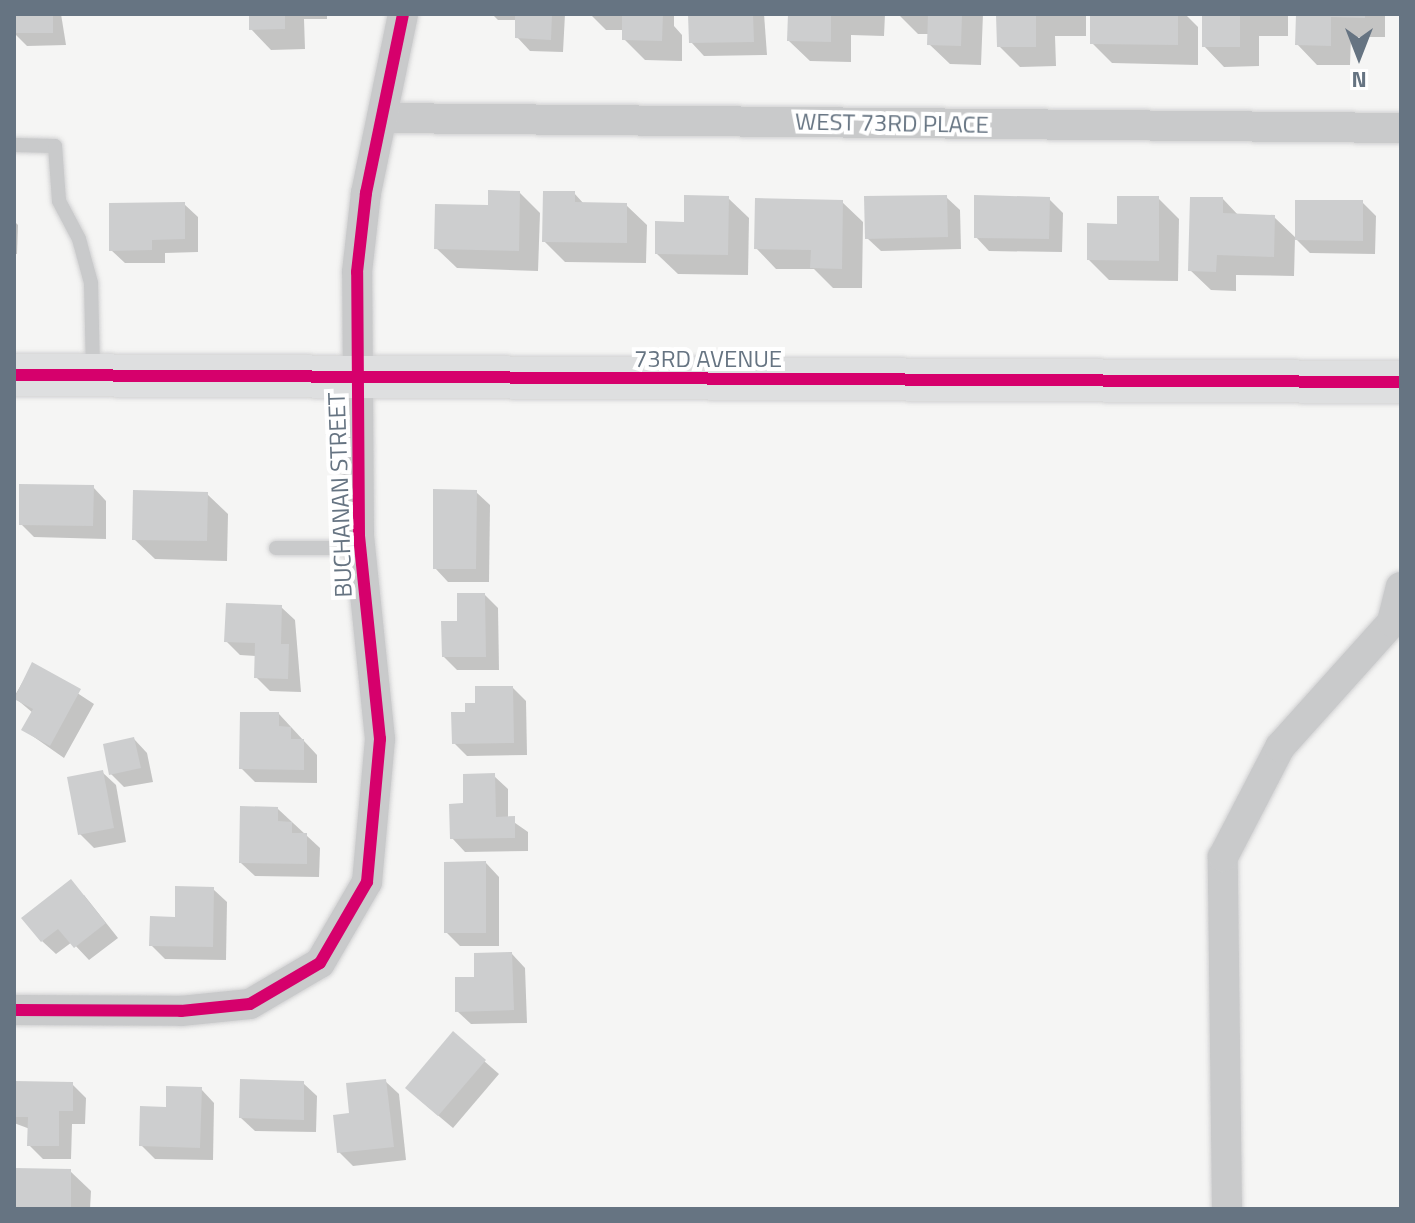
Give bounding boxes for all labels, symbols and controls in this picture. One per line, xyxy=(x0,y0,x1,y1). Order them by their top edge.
north arrow xyxy=(1319,16,1399,96)
text: N xyxy=(1351,63,1367,97)
street label: WEST 73RD PLACE xyxy=(795,107,989,139)
street label: 73RD AVENUE xyxy=(634,345,782,373)
street label: BUCHANAN STREET xyxy=(322,392,358,598)

